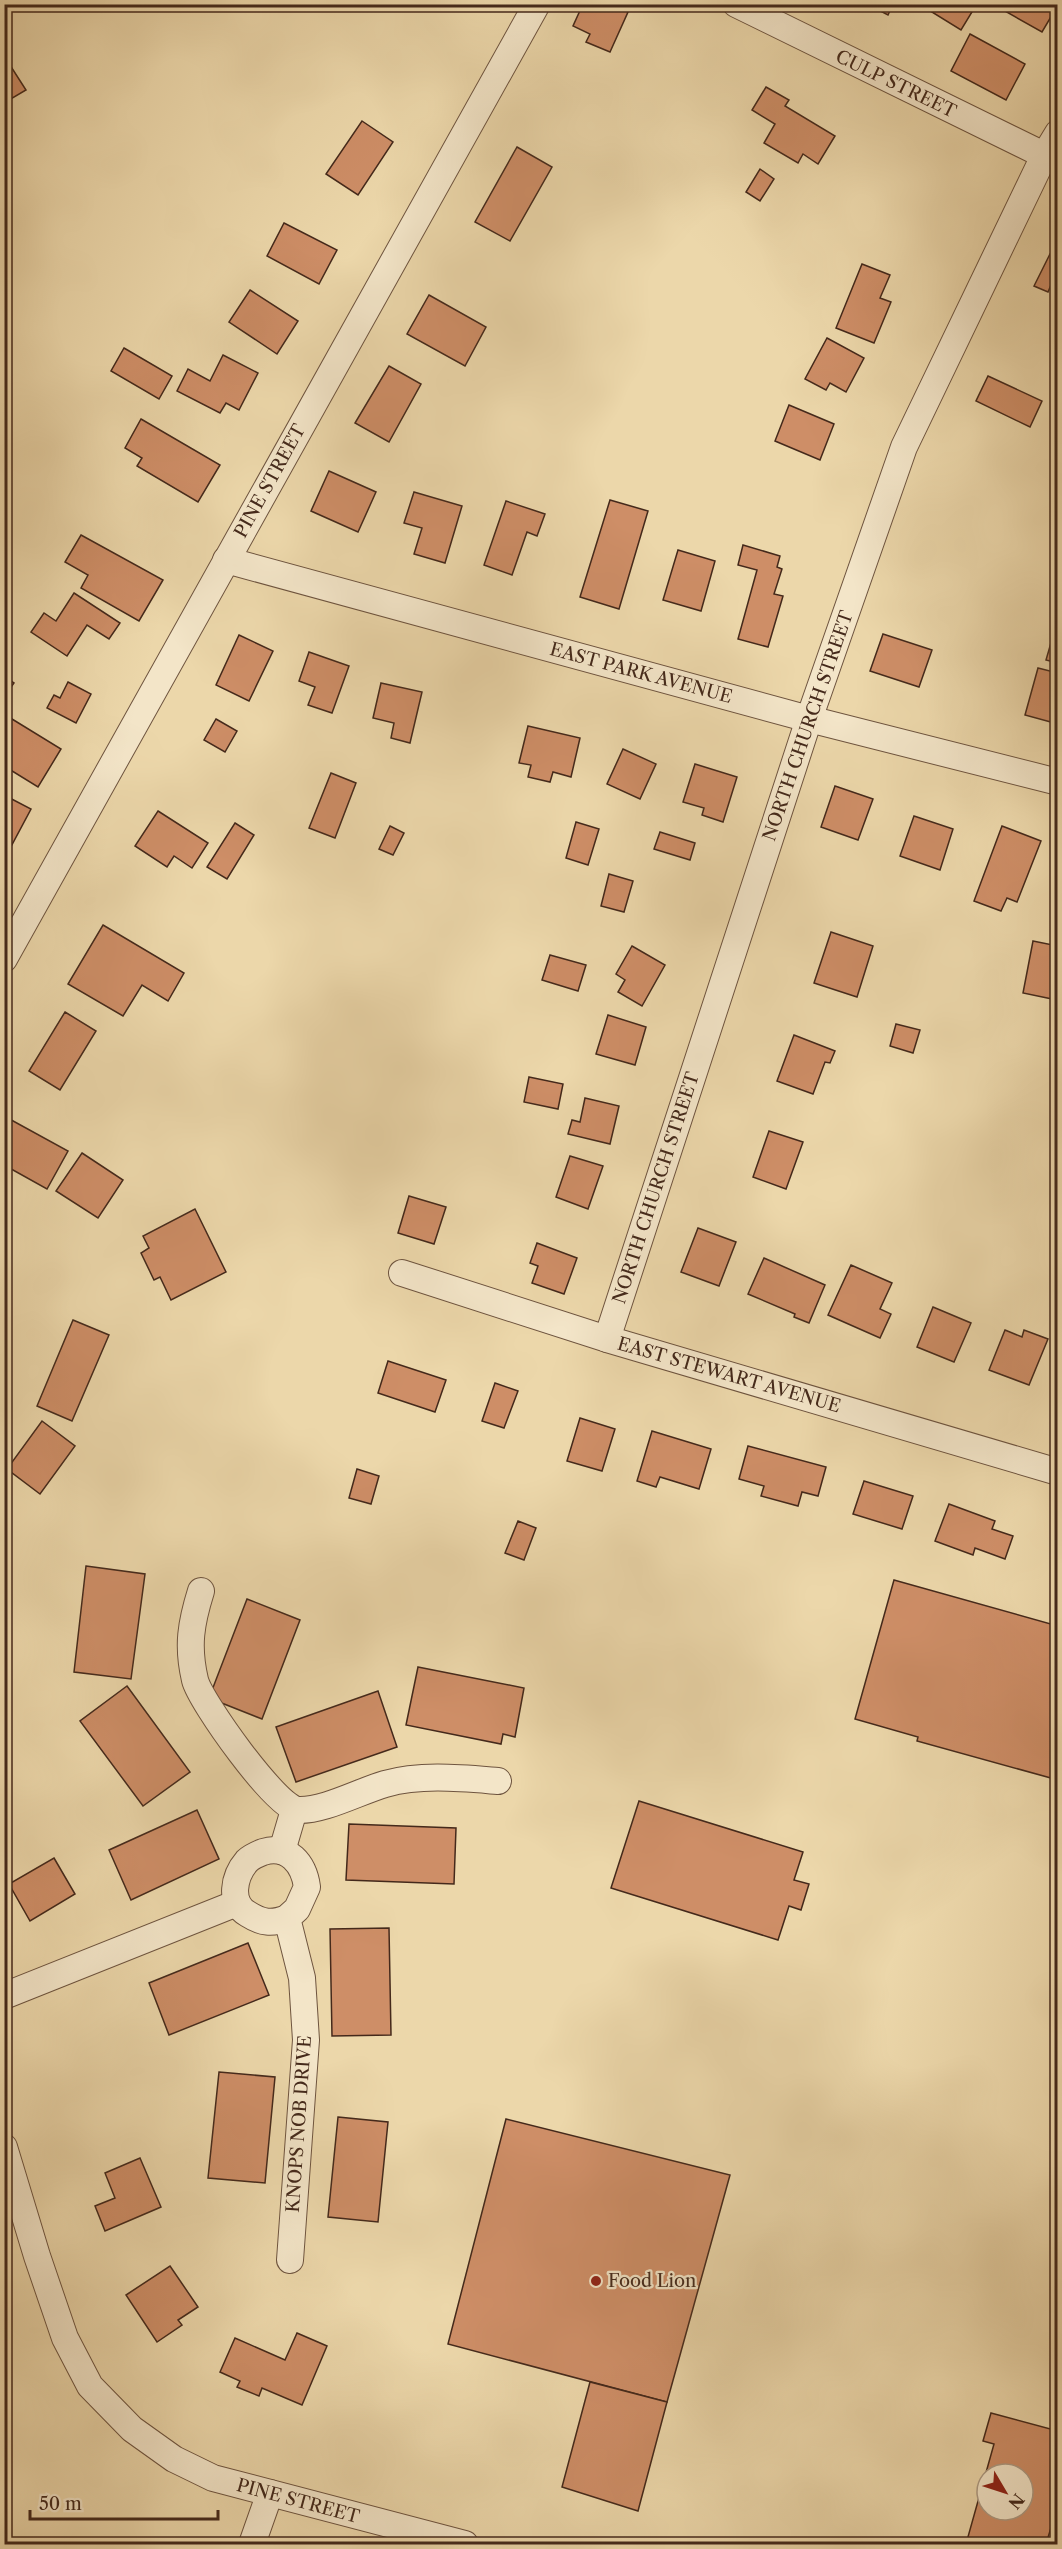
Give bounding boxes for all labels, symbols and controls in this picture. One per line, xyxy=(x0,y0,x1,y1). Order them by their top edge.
street label: CULP STREET xyxy=(832,45,960,123)
street label: PINE STREET xyxy=(230,420,310,542)
street label: NORTH CHURCH STREET xyxy=(758,608,858,844)
street label: EAST PARK AVENUE xyxy=(547,638,735,708)
street label: NORTH CHURCH STREET xyxy=(608,1069,704,1306)
street label: EAST STEWART AVENUE xyxy=(615,1333,843,1417)
street label: KNOPS NOB DRIVE xyxy=(282,2035,316,2213)
place label: Food Lion xyxy=(608,2270,696,2292)
marker: Food Lion xyxy=(589,2274,603,2288)
north arrow xyxy=(975,2462,1035,2522)
street label: PINE STREET xyxy=(234,2474,362,2528)
scale bar xyxy=(30,2483,218,2521)
text: N xyxy=(1004,2490,1029,2513)
text: 50 m xyxy=(39,2493,82,2515)

